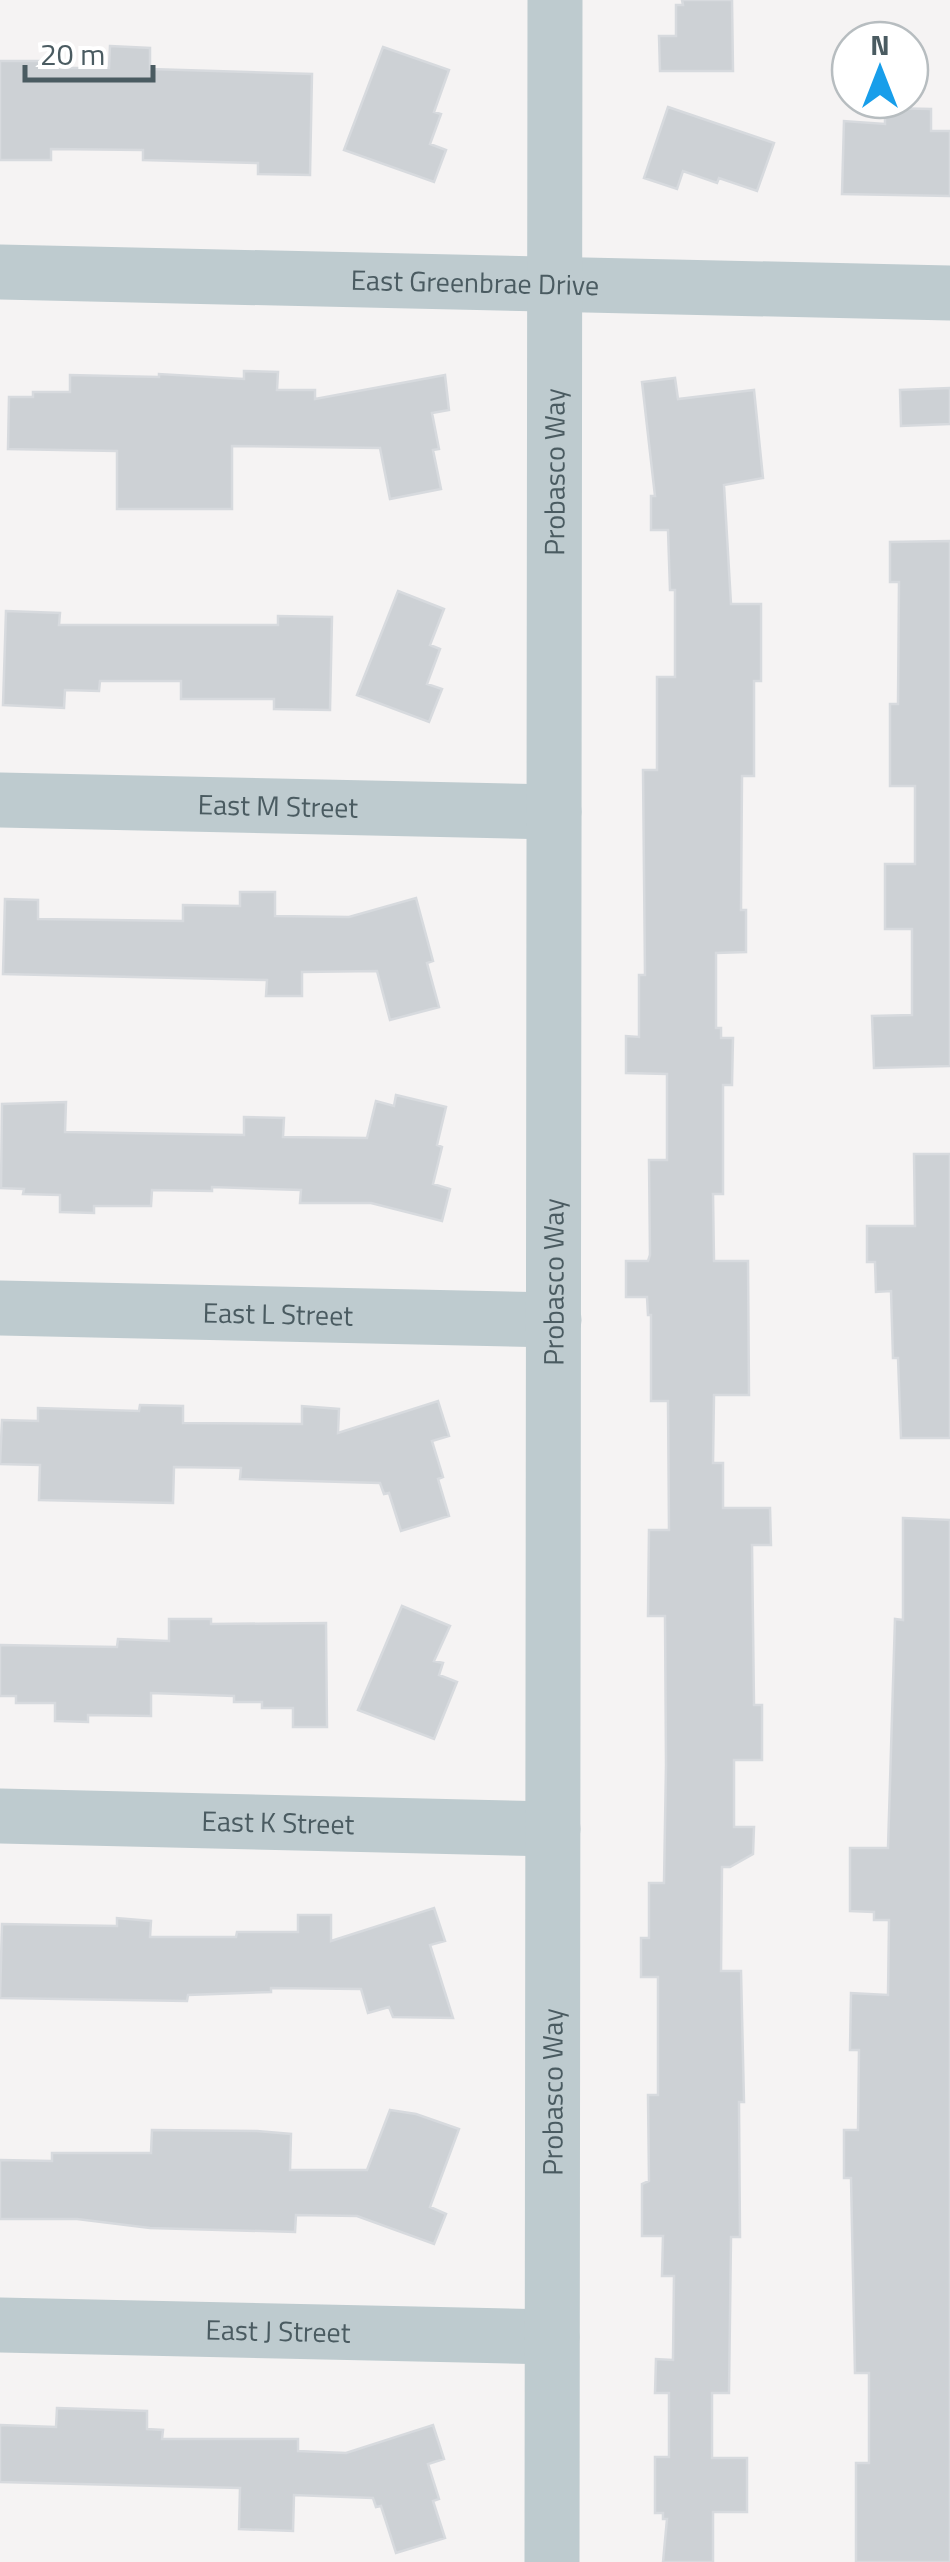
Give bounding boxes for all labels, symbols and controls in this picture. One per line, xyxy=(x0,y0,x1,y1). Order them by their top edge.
scale bar xyxy=(25,20,152,82)
north arrow xyxy=(830,20,930,120)
text: N xyxy=(870,23,890,66)
text: 20 m xyxy=(40,31,105,77)
street label: East Greenbrae Drive xyxy=(350,258,600,306)
street label: Probasco Way xyxy=(532,388,576,556)
street label: East M Street xyxy=(197,782,359,829)
street label: Probasco Way xyxy=(531,1198,575,1366)
street label: East L Street xyxy=(202,1290,354,1337)
street label: East K Street xyxy=(201,1799,355,1845)
street label: Probasco Way xyxy=(530,2008,574,2176)
street label: East J Street xyxy=(205,2307,351,2354)

